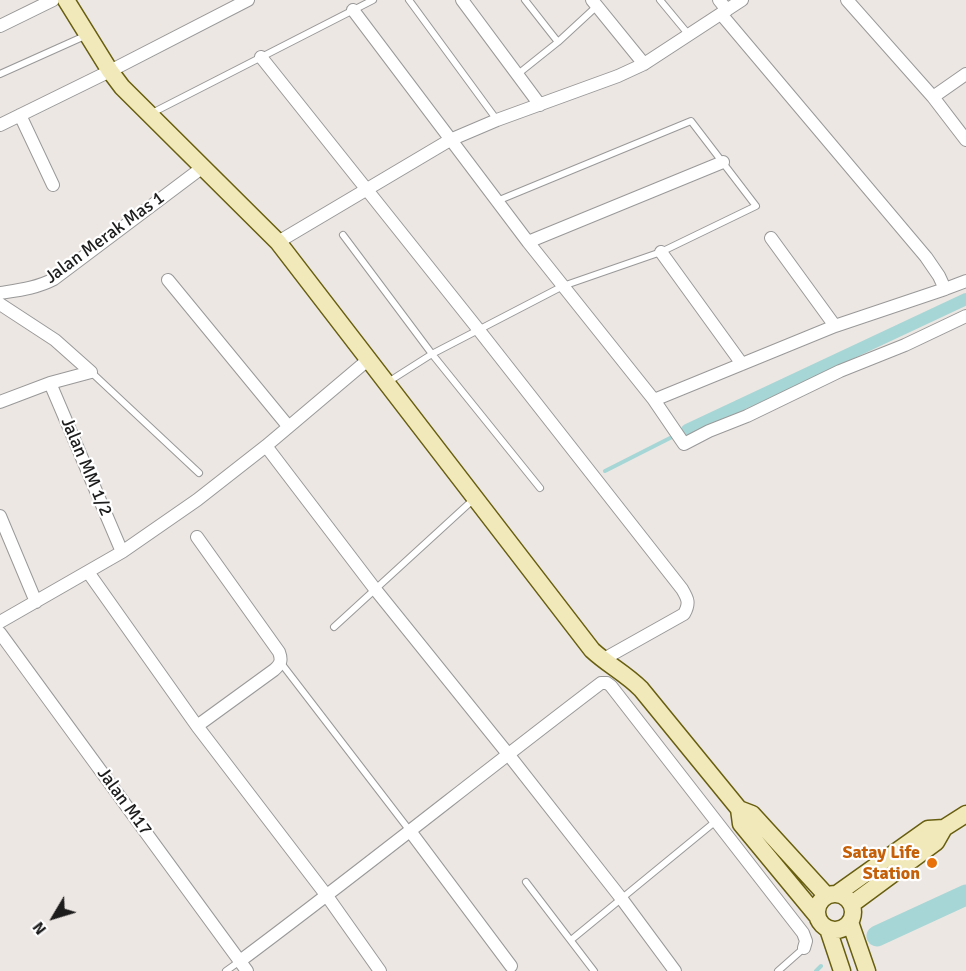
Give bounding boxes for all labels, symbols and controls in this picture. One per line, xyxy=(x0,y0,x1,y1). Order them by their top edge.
street label: Jalan Merak Mas 1 xyxy=(41,187,169,289)
street label: Jalan MM 1/2 xyxy=(56,414,116,520)
street label: Jalan M17 xyxy=(92,764,156,840)
place label: Satay Life Station xyxy=(842,842,920,884)
marker: Satay Life Station xyxy=(925,856,939,870)
north arrow xyxy=(24,887,84,947)
text: N xyxy=(29,918,51,939)

